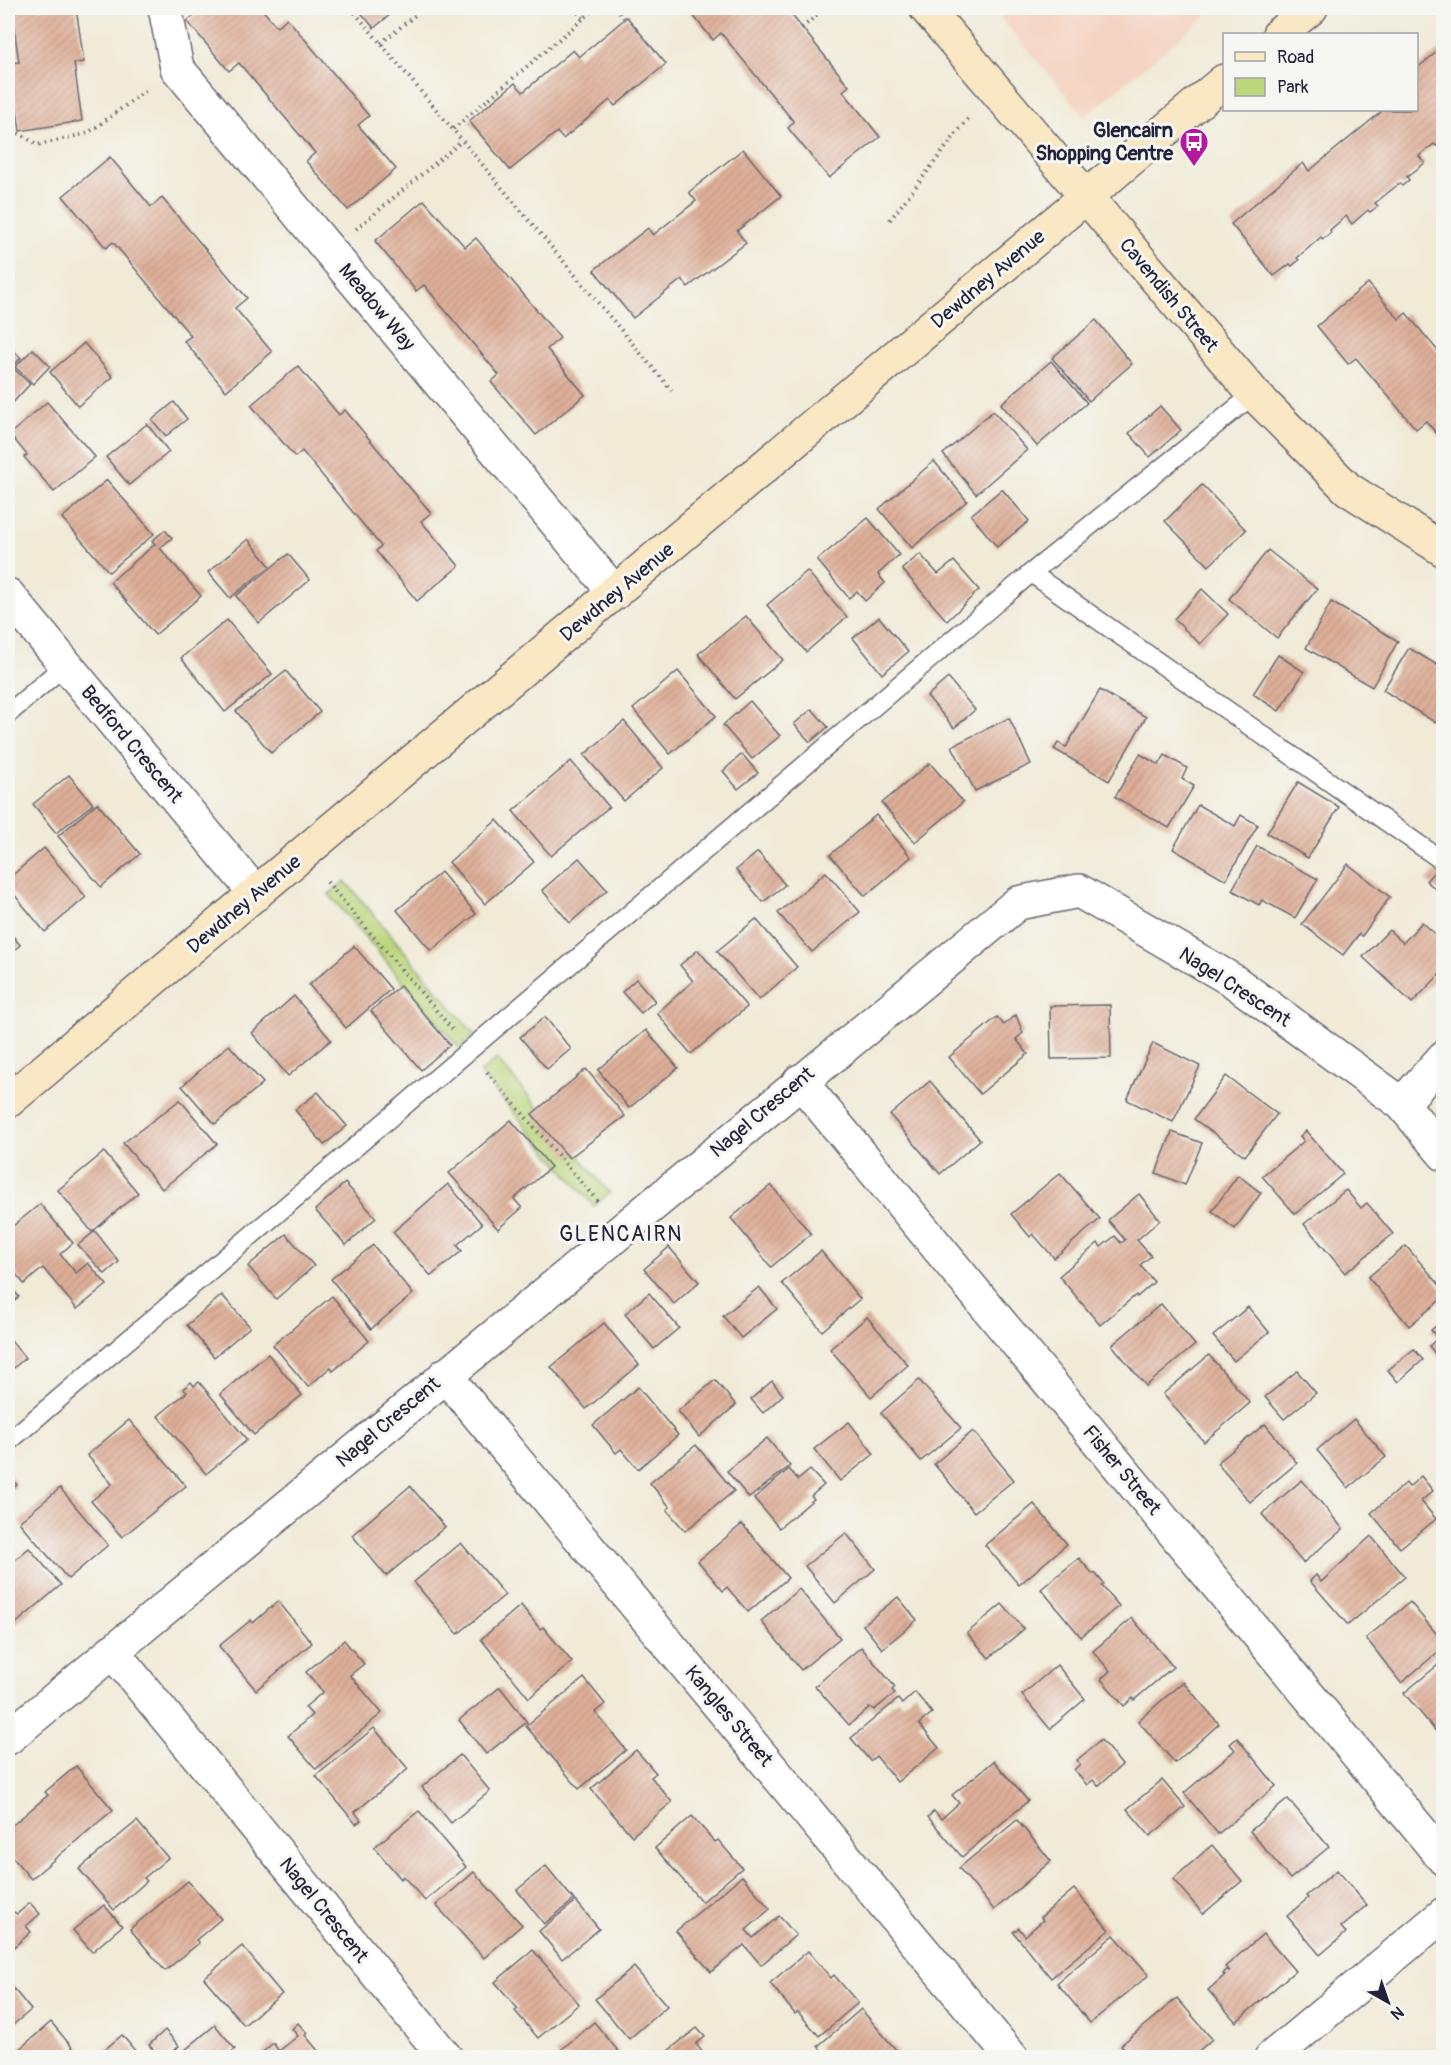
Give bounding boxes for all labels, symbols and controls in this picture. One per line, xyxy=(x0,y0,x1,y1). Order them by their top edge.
legend xyxy=(1223,33,1418,111)
text: Road xyxy=(1277,46,1314,69)
text: Park xyxy=(1277,76,1309,99)
place label: Glencairn Shopping Centre xyxy=(1035,118,1174,166)
bus stop icon: Glencairn Shopping Centre xyxy=(1178,126,1210,168)
street label: Dewdney Avenue xyxy=(926,224,1050,334)
street label: Cavendish Street xyxy=(1114,233,1225,358)
street label: Meadow Way xyxy=(333,258,421,356)
street label: Dewdney Avenue xyxy=(555,537,679,647)
street label: Bedford Crescent xyxy=(75,680,189,809)
street label: Dewdney Avenue xyxy=(182,849,306,959)
street label: Nagel Crescent xyxy=(1174,942,1296,1033)
street label: Nagel Crescent xyxy=(705,1061,820,1163)
district label: GLENCAIRN xyxy=(559,1221,683,1248)
street label: Nagel Crescent xyxy=(331,1371,446,1473)
street label: Fisher Street xyxy=(1077,1420,1167,1521)
street label: Kangles Street xyxy=(679,1660,779,1772)
street label: Nagel Crescent xyxy=(274,1852,375,1969)
north arrow xyxy=(1358,1972,1418,2032)
text: N xyxy=(1386,2002,1408,2024)

